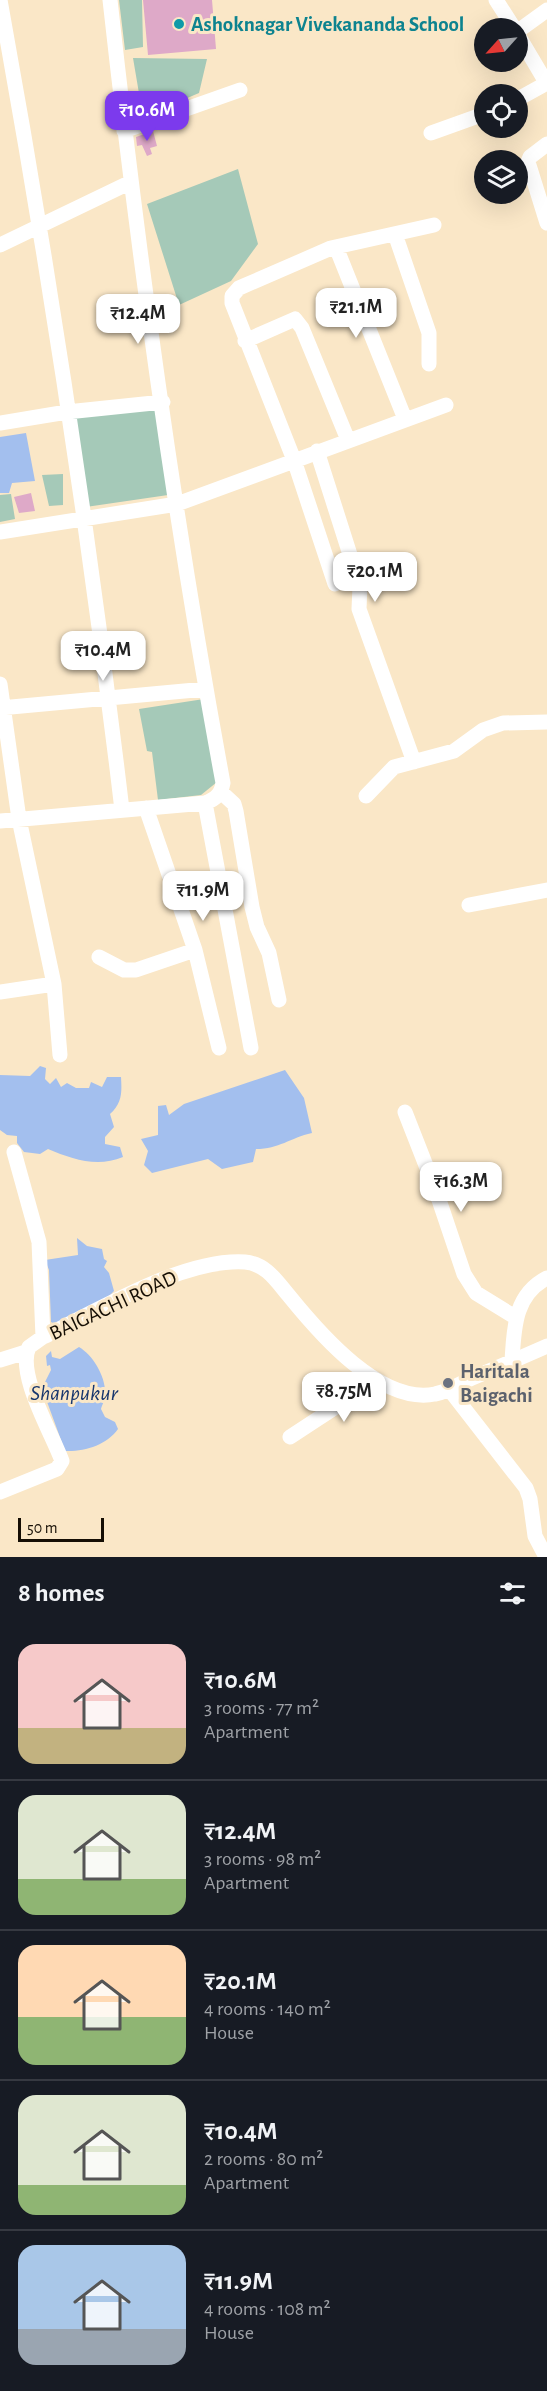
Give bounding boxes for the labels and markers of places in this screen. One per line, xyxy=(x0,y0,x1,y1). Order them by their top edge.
place label: Ashoknagar Vivekananda School xyxy=(191,14,464,35)
marker: Ashoknagar Vivekananda School xyxy=(172,17,186,31)
pin: ₹10.6M xyxy=(98,91,196,142)
pin: ₹21.1M xyxy=(307,288,405,339)
pin: ₹12.4M xyxy=(89,294,187,345)
pin: ₹20.1M xyxy=(326,552,424,603)
pin: ₹10.4M xyxy=(54,631,152,682)
pin: ₹11.9M xyxy=(154,871,252,922)
pin: ₹16.3M xyxy=(412,1162,510,1213)
place label: Haritala Baigachi xyxy=(460,1361,533,1406)
pin: ₹8.75M xyxy=(295,1372,393,1423)
marker: Haritala Baigachi xyxy=(441,1376,455,1390)

